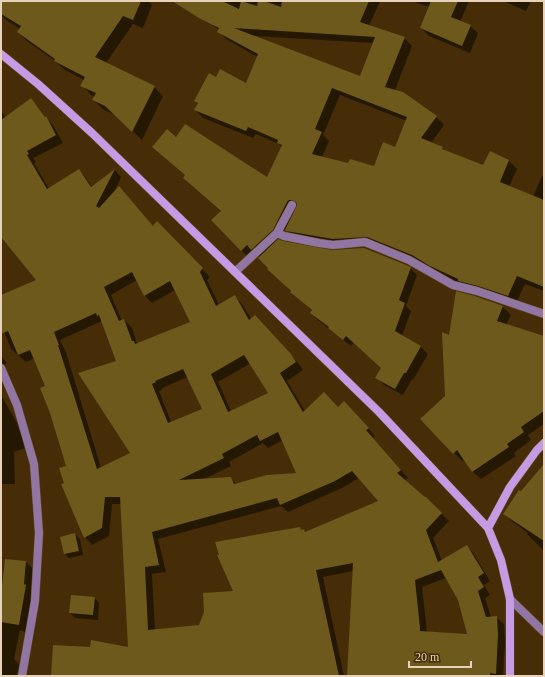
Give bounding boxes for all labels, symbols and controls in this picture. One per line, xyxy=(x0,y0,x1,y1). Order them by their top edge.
scale bar xyxy=(409,643,471,669)
text: 20 m xyxy=(415,650,440,664)

